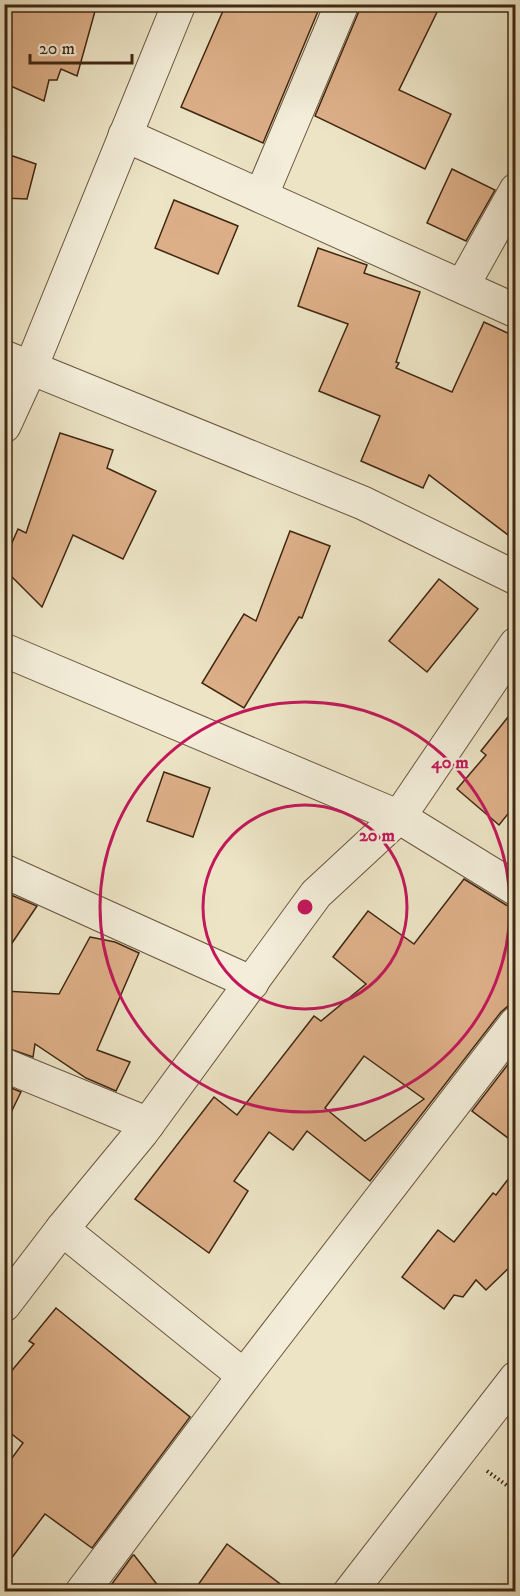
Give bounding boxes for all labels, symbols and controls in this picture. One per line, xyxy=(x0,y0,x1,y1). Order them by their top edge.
scale bar xyxy=(30,27,132,65)
text: 20 m xyxy=(39,38,75,60)
text: 40 m xyxy=(430,752,469,774)
text: 20 m xyxy=(359,825,395,847)
centre of rings xyxy=(295,897,315,917)

